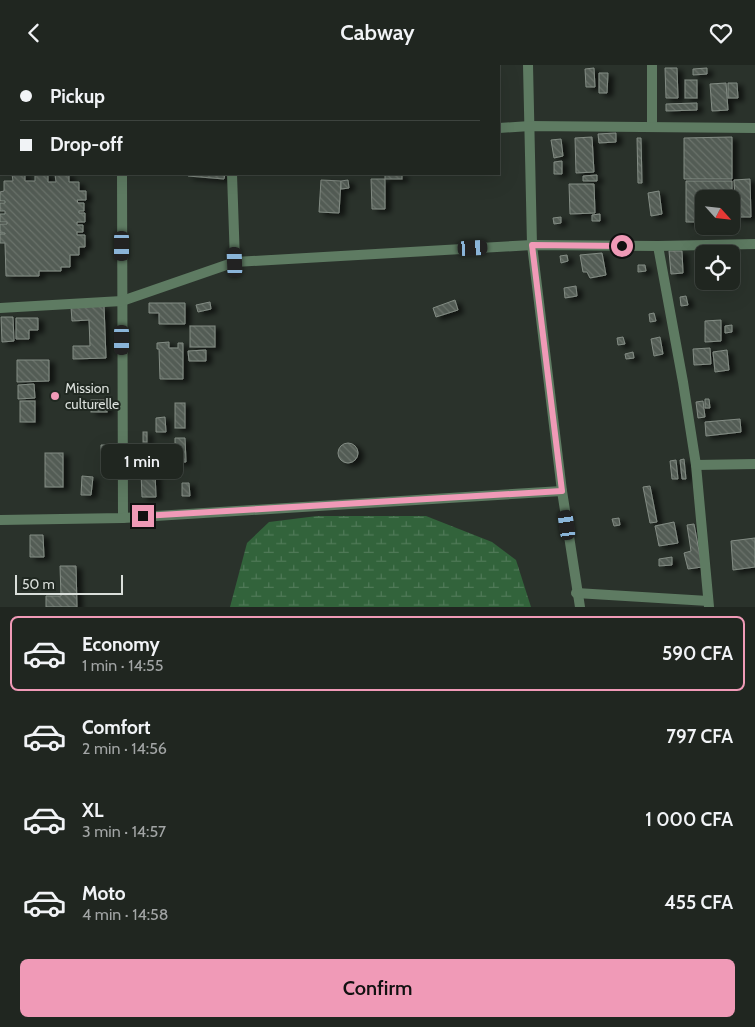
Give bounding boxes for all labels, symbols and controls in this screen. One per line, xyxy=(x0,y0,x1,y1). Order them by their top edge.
icon: back xyxy=(20,19,48,47)
text: Cabway xyxy=(340,19,415,46)
icon: heart xyxy=(707,19,735,47)
text: Pickup xyxy=(50,85,105,108)
text: Drop-off xyxy=(50,133,123,156)
north arrow xyxy=(695,190,740,235)
map controls xyxy=(695,190,740,290)
car xyxy=(114,231,129,261)
route start xyxy=(611,235,633,257)
car xyxy=(457,240,488,256)
button: locate xyxy=(695,245,740,290)
car xyxy=(226,247,243,277)
car xyxy=(114,325,129,355)
place label: Mission culturelle xyxy=(65,379,119,413)
marker: Mission culturelle xyxy=(49,390,61,402)
callout: 1 min xyxy=(102,443,184,479)
text: 1 min xyxy=(124,452,160,471)
route end xyxy=(132,505,154,527)
car xyxy=(557,509,576,541)
scale bar xyxy=(15,572,122,595)
text: 50 m xyxy=(22,575,55,593)
icon: car xyxy=(22,631,67,676)
text: Economy xyxy=(82,633,160,656)
text: 590 CFA xyxy=(662,642,733,665)
text: 1 min · 14:55 xyxy=(82,656,163,675)
icon: car xyxy=(22,714,67,759)
text: Comfort xyxy=(82,716,151,739)
text: 797 CFA xyxy=(666,725,733,748)
text: 2 min · 14:56 xyxy=(82,739,167,758)
icon: car xyxy=(22,797,67,842)
text: XL xyxy=(82,799,103,822)
text: 1 000 CFA xyxy=(645,808,733,831)
text: 3 min · 14:57 xyxy=(82,822,166,841)
icon: car xyxy=(22,880,67,925)
text: Moto xyxy=(82,882,126,905)
text: 455 CFA xyxy=(664,891,733,914)
text: 4 min · 14:58 xyxy=(82,905,168,924)
button: Confirm xyxy=(20,959,735,1017)

